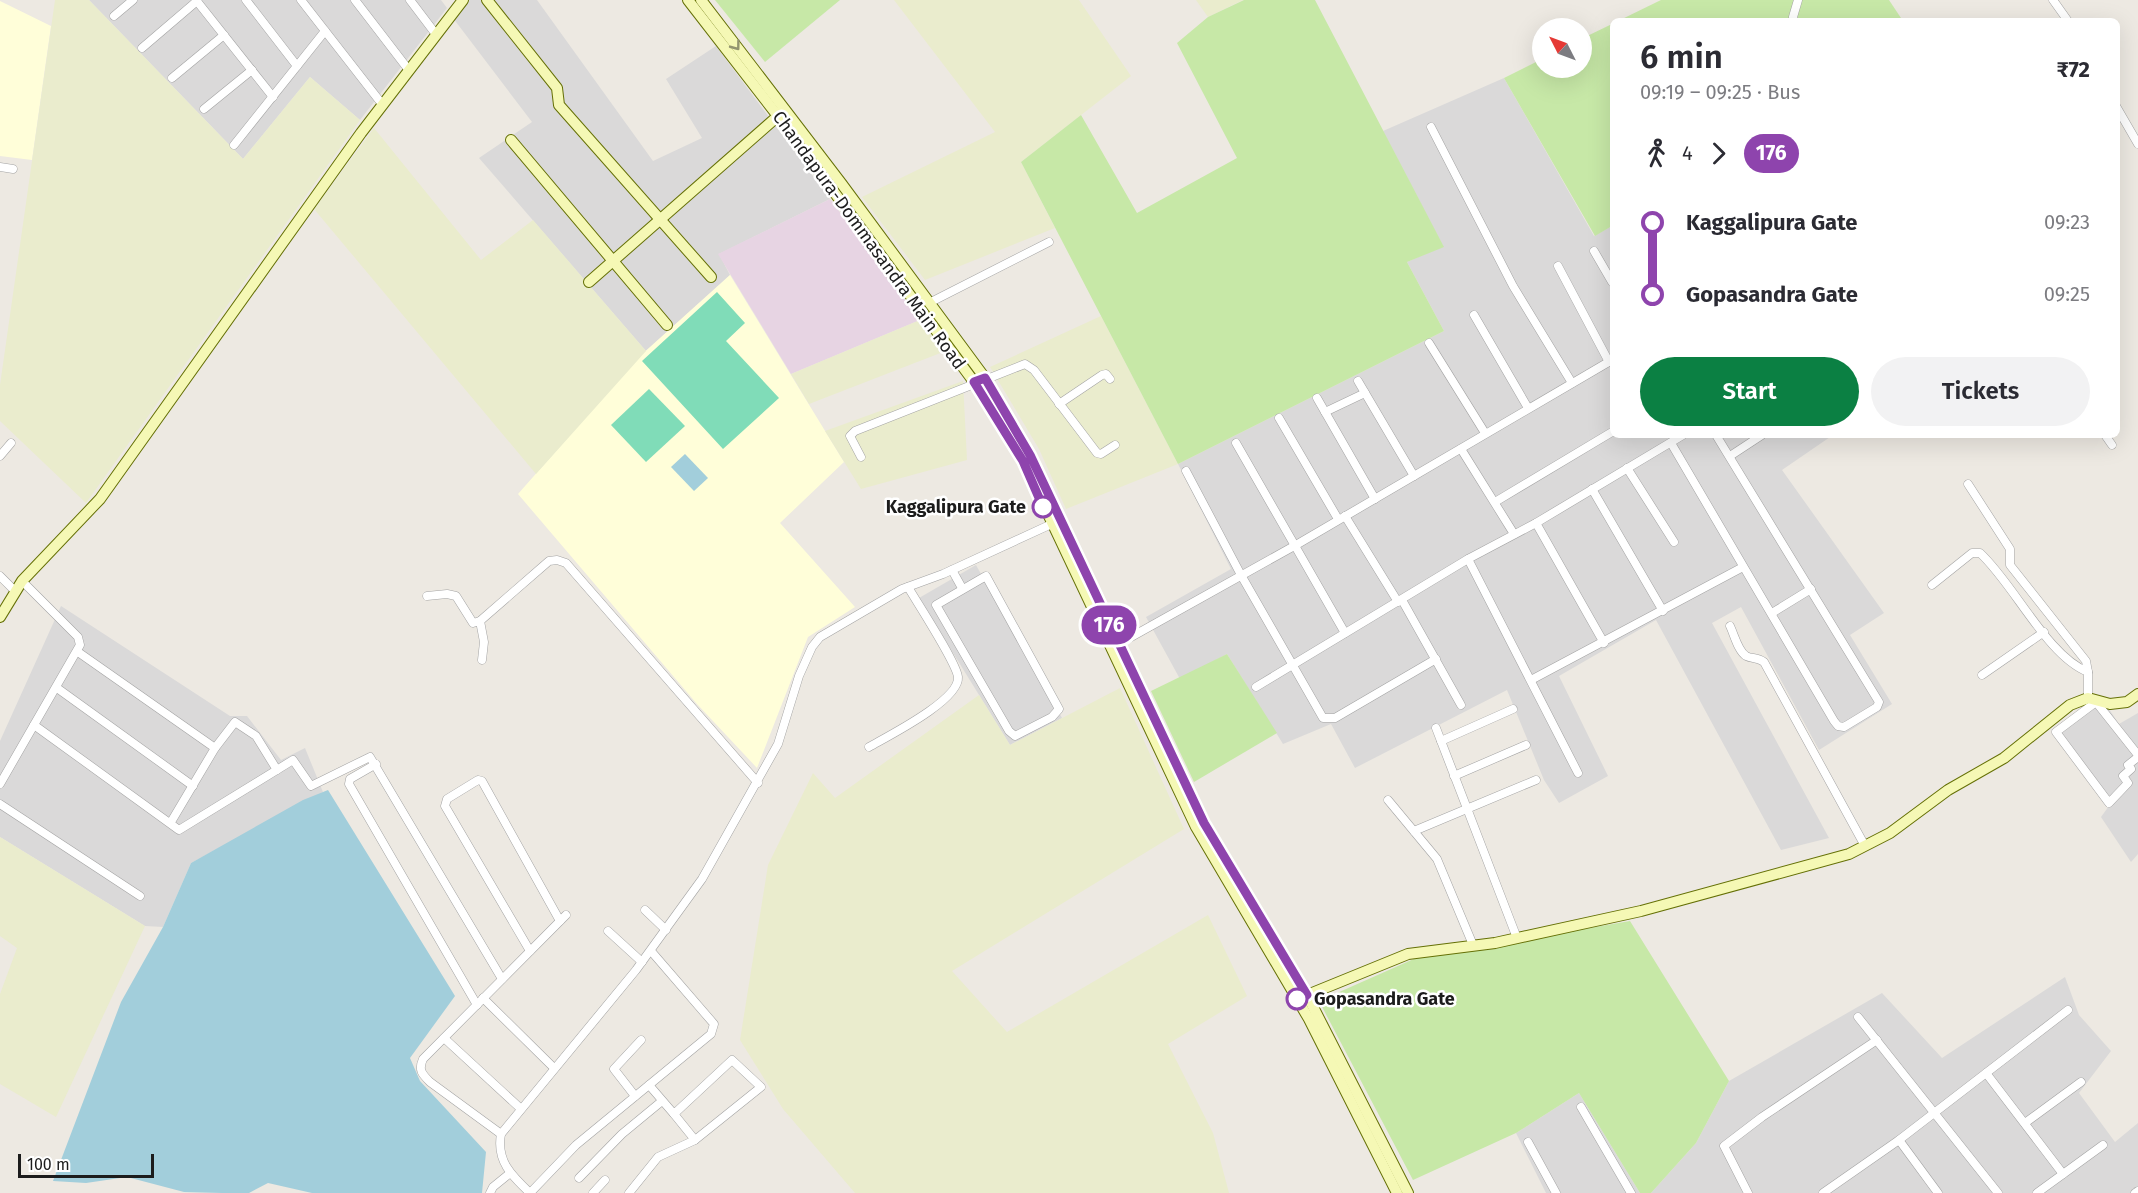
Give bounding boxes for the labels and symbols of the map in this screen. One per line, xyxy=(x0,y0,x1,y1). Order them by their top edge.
north arrow xyxy=(1532,18,1592,78)
one-way arrow xyxy=(729,40,740,51)
street label: Chandapura-Dommasandra Main Road xyxy=(768,106,970,374)
place label: Kaggalipura Gate xyxy=(886,496,1026,518)
marker: Kaggalipura Gate xyxy=(1032,496,1054,518)
line badge: 176 xyxy=(1074,606,1144,644)
marker: Gopasandra Gate xyxy=(1286,988,1308,1010)
place label: Gopasandra Gate xyxy=(1314,988,1455,1010)
scale bar xyxy=(18,1151,154,1178)

